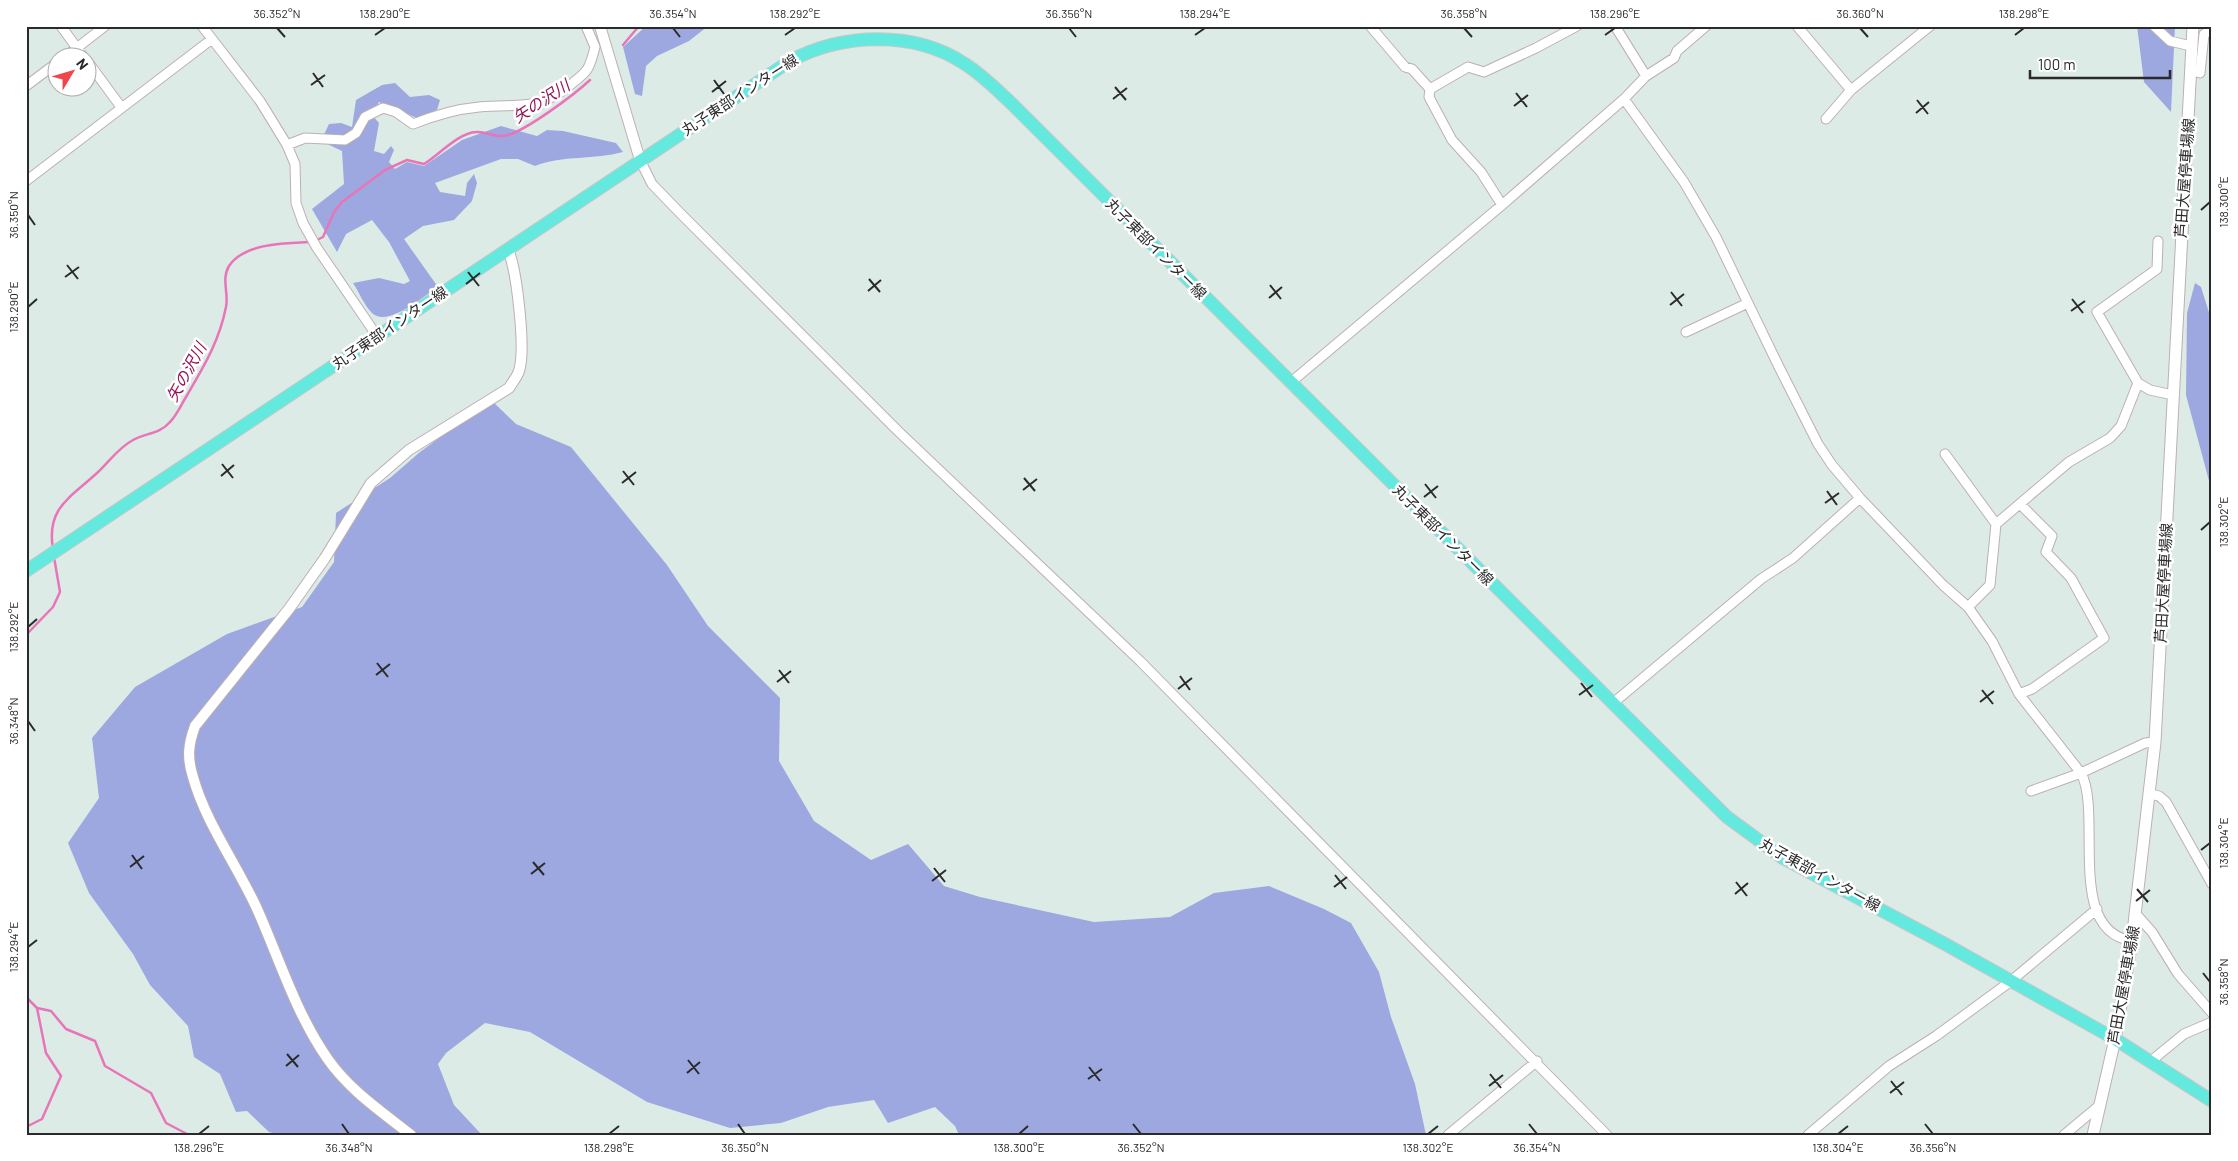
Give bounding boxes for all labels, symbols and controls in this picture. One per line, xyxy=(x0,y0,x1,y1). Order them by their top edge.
text: 36.352°N xyxy=(253,6,301,20)
text: 138.290°E xyxy=(359,6,411,20)
text: 36.354°N xyxy=(649,6,697,20)
text: 138.292°E xyxy=(770,6,820,20)
text: 36.356°N xyxy=(1046,6,1092,20)
text: 138.294°E xyxy=(1179,6,1231,20)
text: 36.358°N xyxy=(1441,6,1487,20)
text: 138.296°E xyxy=(1590,6,1640,20)
text: 36.360°N xyxy=(1836,6,1884,20)
text: 138.298°E xyxy=(1999,6,2049,20)
north arrow xyxy=(48,48,98,98)
scale bar xyxy=(2030,48,2170,80)
street label: 丸子東部インター線 xyxy=(678,50,801,138)
text: N xyxy=(73,55,92,73)
text: 100 m xyxy=(2038,55,2076,73)
water label: 矢の沢川 xyxy=(509,74,574,126)
street label: 芦田大屋停車場線 xyxy=(2171,117,2197,238)
text: 138.300°E xyxy=(2216,176,2230,228)
text: 36.350°N xyxy=(6,191,20,239)
street label: 丸子東部インター線 xyxy=(1103,194,1211,302)
text: 138.290°E xyxy=(6,281,20,333)
street label: 丸子東部インター線 xyxy=(328,282,450,372)
water label: 矢の沢川 xyxy=(162,337,210,404)
street label: 丸子東部インター線 xyxy=(1390,480,1498,588)
text: 138.302°E xyxy=(2216,496,2230,548)
street label: 芦田大屋停車場線 xyxy=(2151,523,2175,643)
text: 138.292°E xyxy=(6,602,20,652)
text: 36.348°N xyxy=(6,697,20,745)
text: 138.304°E xyxy=(2216,817,2230,869)
street label: 丸子東部インター線 xyxy=(1757,834,1884,915)
text: 138.294°E xyxy=(6,921,20,973)
street label: 芦田大屋停車場線 xyxy=(2104,924,2142,1045)
text: 36.358°N xyxy=(2216,959,2230,1005)
text: 138.296°E xyxy=(174,1140,224,1154)
text: 36.348°N xyxy=(325,1140,373,1154)
text: 138.298°E xyxy=(584,1140,634,1154)
text: 36.350°N xyxy=(721,1140,769,1154)
text: 138.300°E xyxy=(993,1140,1045,1154)
text: 36.352°N xyxy=(1117,1140,1165,1154)
text: 138.302°E xyxy=(1402,1140,1454,1154)
text: 36.354°N xyxy=(1513,1140,1561,1154)
text: 138.304°E xyxy=(1812,1140,1864,1154)
text: 36.356°N xyxy=(1910,1140,1956,1154)

